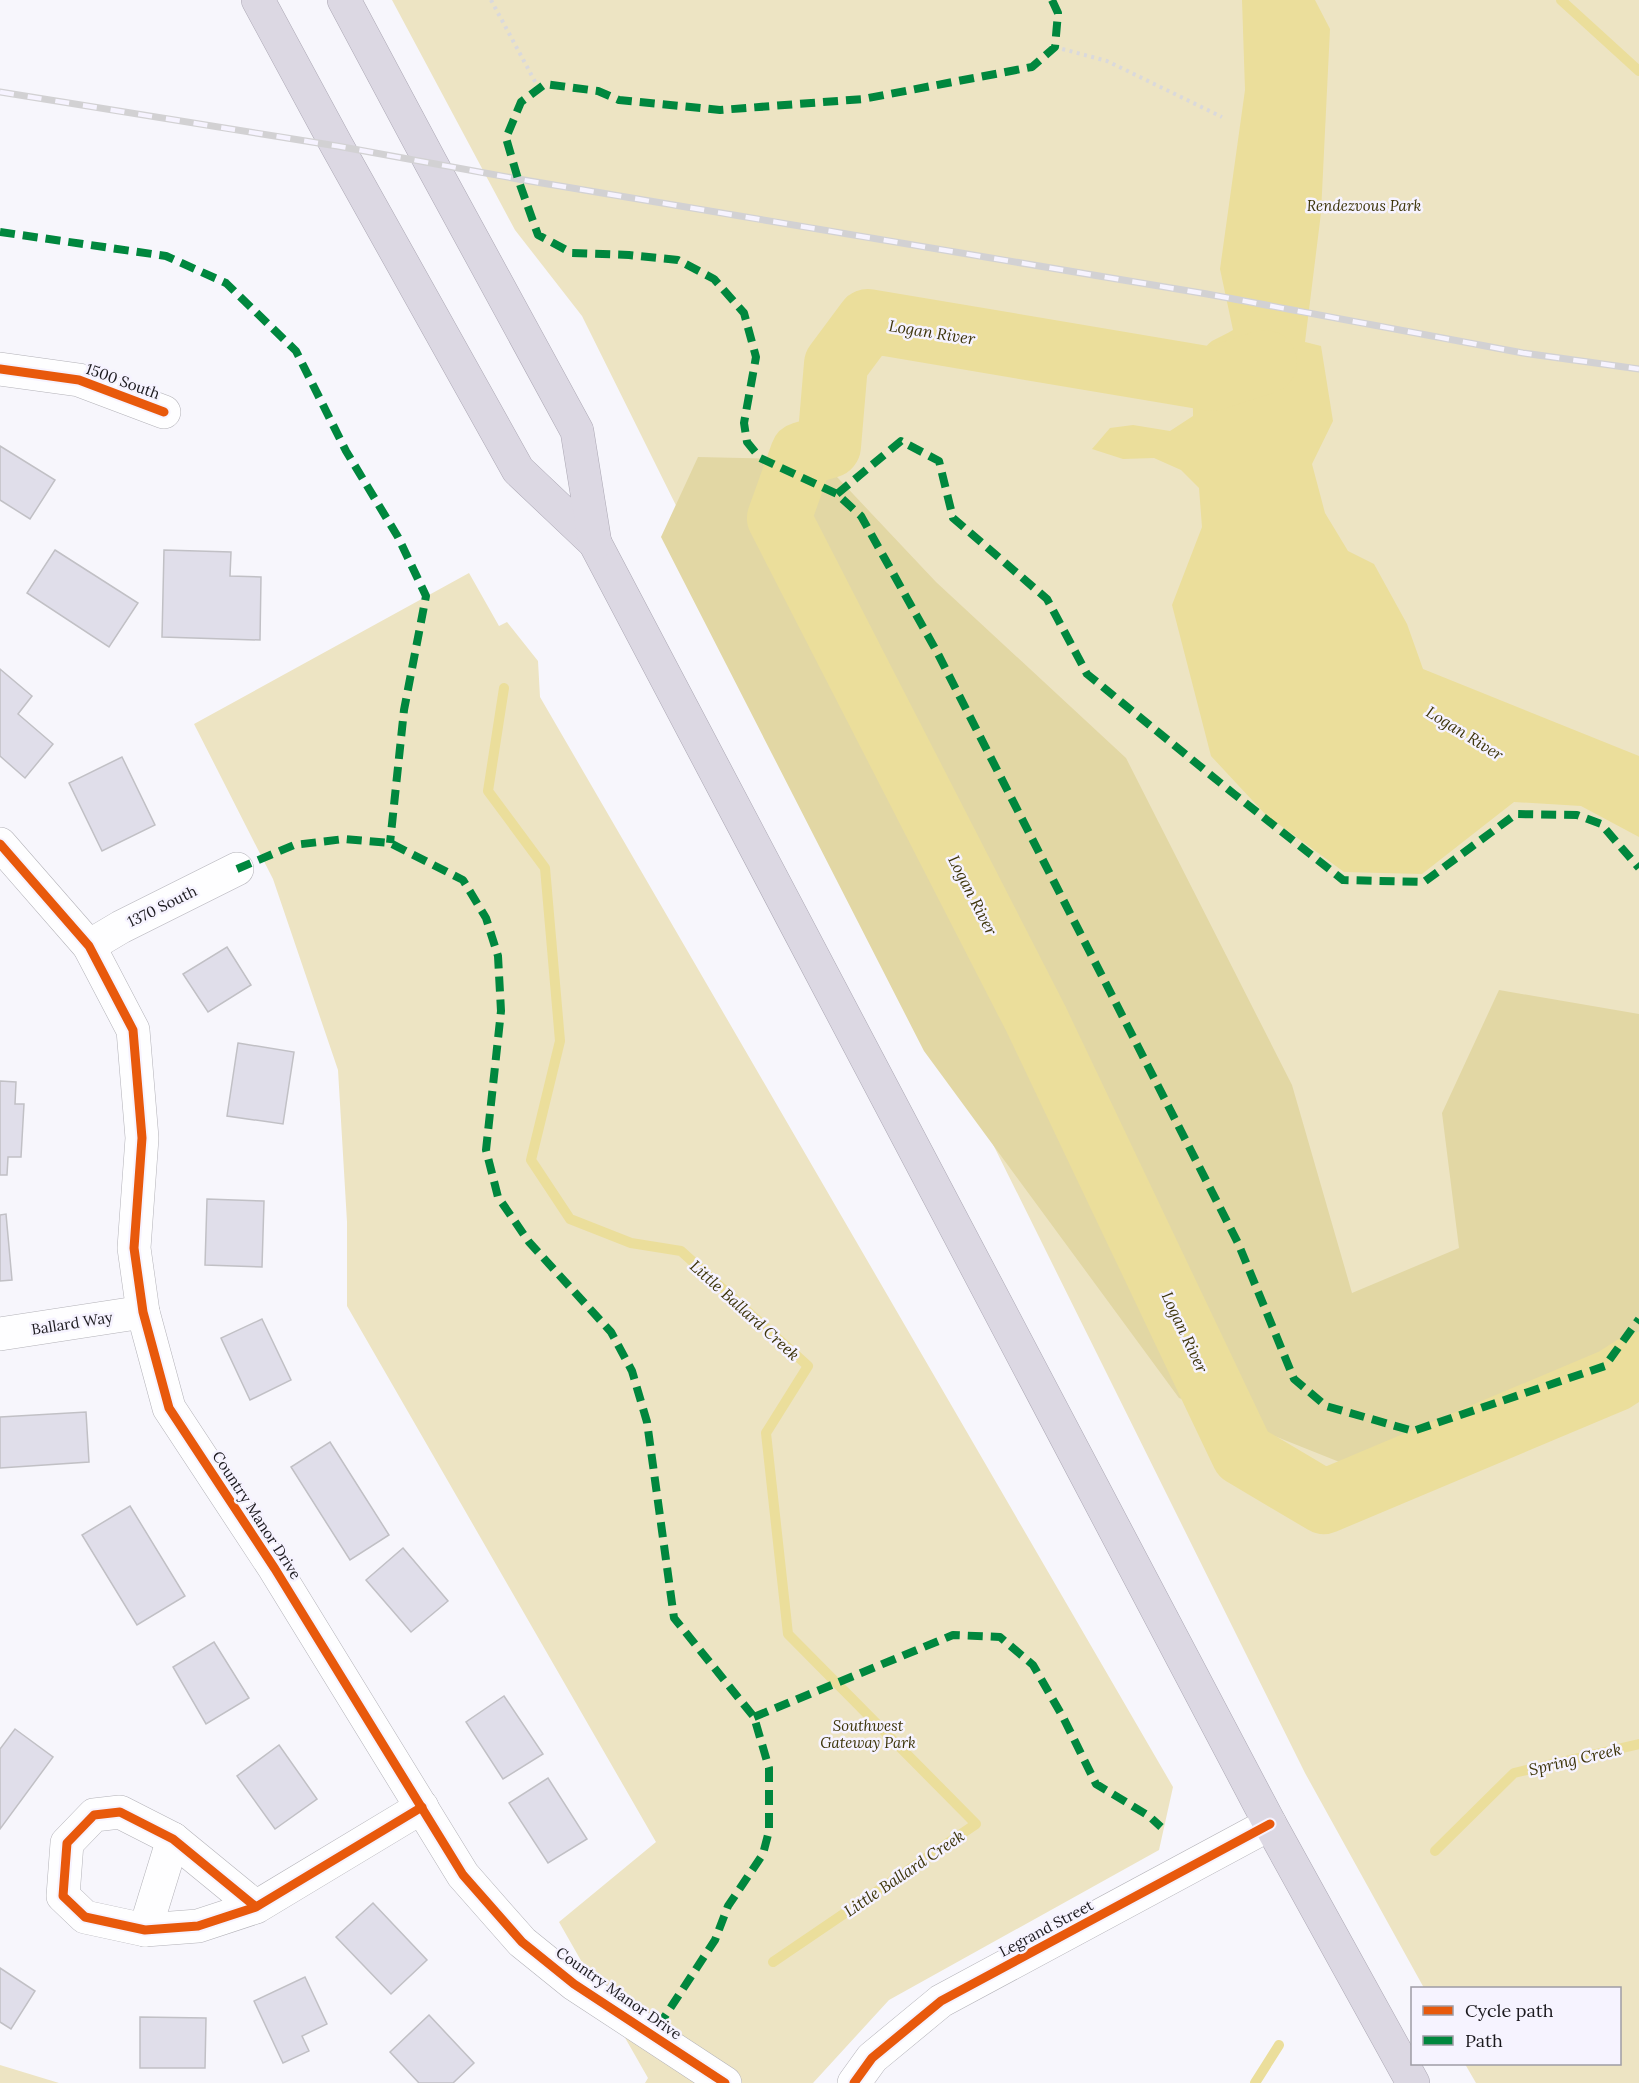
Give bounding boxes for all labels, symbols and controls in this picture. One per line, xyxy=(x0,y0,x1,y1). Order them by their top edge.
park label: Rendezvous Park xyxy=(1307,196,1421,215)
water label: Logan River xyxy=(887,315,977,349)
street label: 1500 South xyxy=(83,359,163,403)
water label: Logan River xyxy=(1423,701,1508,765)
water label: Logan River xyxy=(944,852,1002,939)
street label: 1370 South xyxy=(124,881,200,931)
water label: Little Ballard Creek xyxy=(686,1256,804,1364)
water label: Logan River xyxy=(1158,1288,1213,1376)
street label: Ballard Way xyxy=(30,1307,114,1339)
street label: Country Manor Drive xyxy=(208,1447,306,1583)
park label: Southwest Gateway Park xyxy=(820,1716,916,1752)
water label: Spring Creek xyxy=(1527,1739,1623,1779)
water label: Little Ballard Creek xyxy=(840,1825,968,1921)
street label: Legrand Street xyxy=(996,1895,1096,1961)
street label: Country Manor Drive xyxy=(553,1943,685,2043)
legend xyxy=(1411,1987,1621,2065)
text: Cycle path xyxy=(1465,1999,1554,2022)
text: Path xyxy=(1465,2029,1503,2052)

